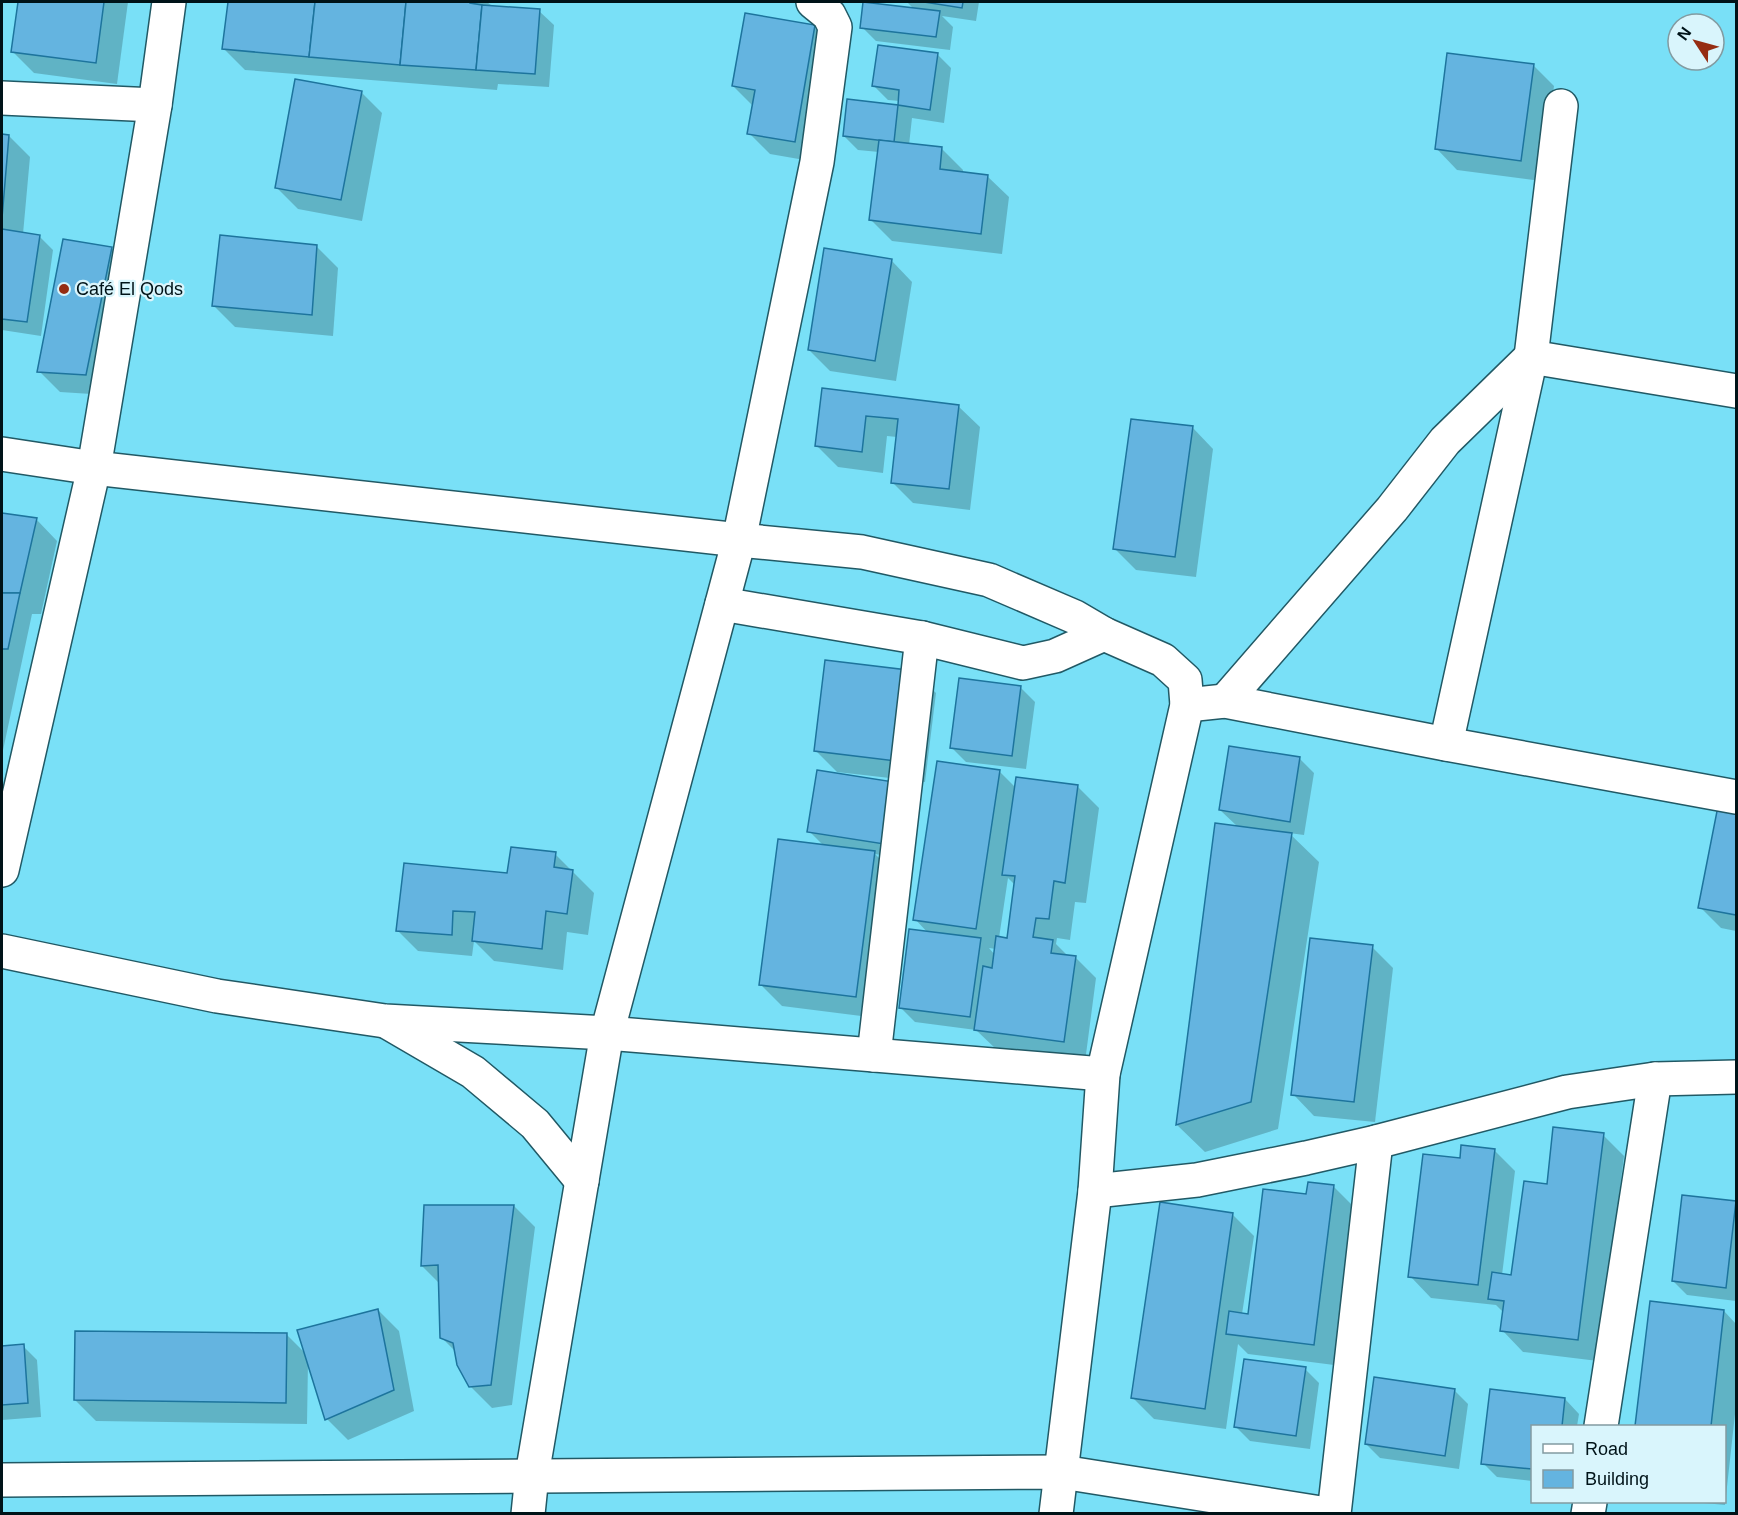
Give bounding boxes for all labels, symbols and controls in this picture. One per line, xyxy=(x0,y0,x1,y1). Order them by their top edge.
north arrow xyxy=(1666,12,1726,72)
text: N xyxy=(1674,24,1695,43)
place label: Café El Qods xyxy=(76,279,183,299)
marker: Café El Qods xyxy=(57,282,71,296)
legend xyxy=(1531,1425,1726,1503)
text: Road xyxy=(1585,1439,1628,1459)
text: Building xyxy=(1585,1469,1649,1489)

